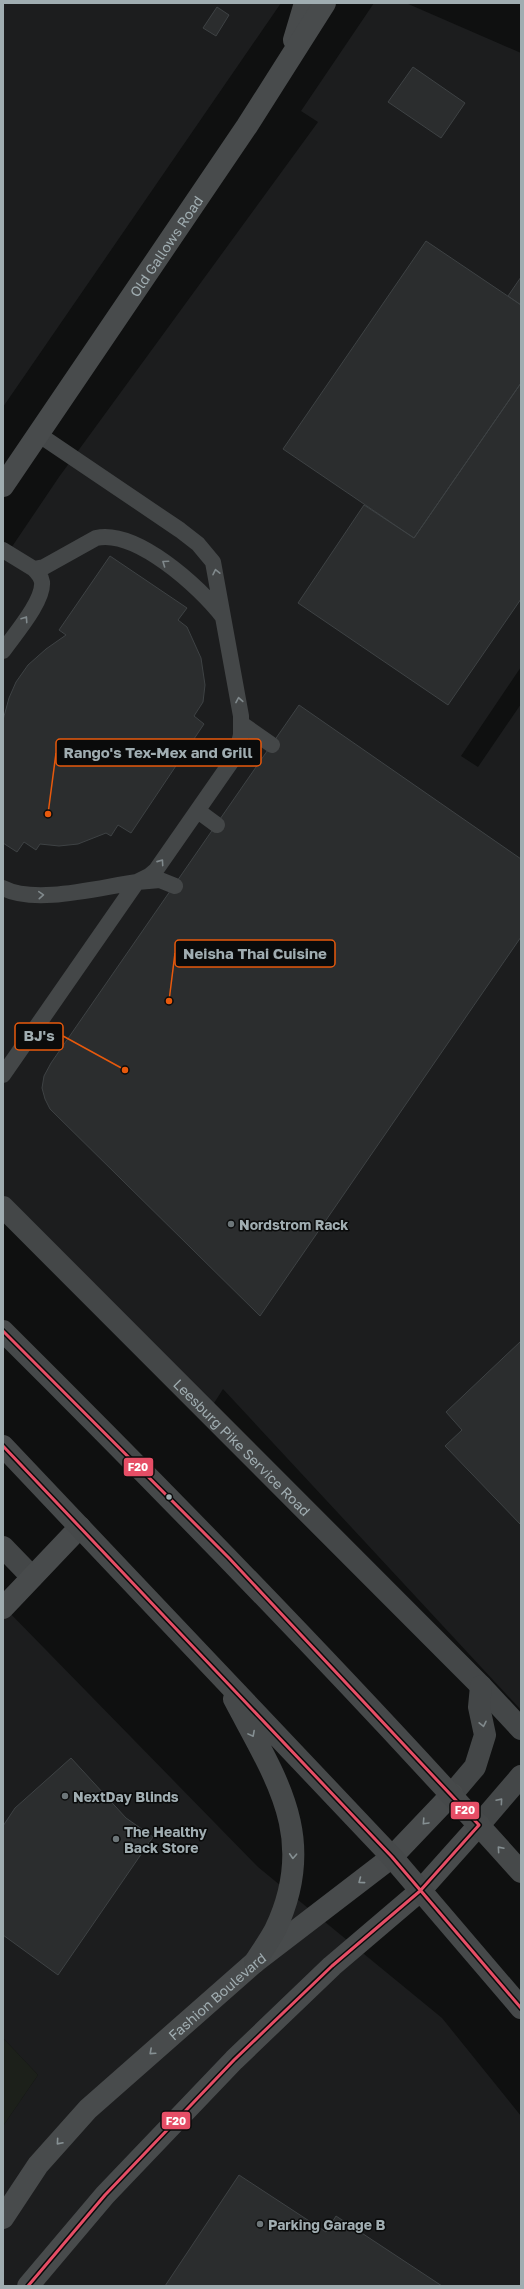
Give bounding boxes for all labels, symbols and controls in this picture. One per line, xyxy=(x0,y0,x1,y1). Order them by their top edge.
street label: Old Gallows Road xyxy=(125,192,206,300)
one-way arrow xyxy=(162,561,169,568)
one-way arrow xyxy=(212,569,220,575)
one-way arrow xyxy=(20,616,28,623)
one-way arrow xyxy=(235,697,243,703)
callout: Rango's Tex-Mex and Grill xyxy=(56,739,261,766)
text: Rango's Tex-Mex and Grill xyxy=(64,743,252,761)
one-way arrow xyxy=(157,859,164,866)
one-way arrow xyxy=(37,891,44,900)
callout: Neisha Thai Cuisine xyxy=(175,940,335,967)
text: Neisha Thai Cuisine xyxy=(183,944,327,962)
callout: BJ's xyxy=(15,1023,63,1050)
text: BJ's xyxy=(23,1026,55,1044)
place label: Nordstrom Rack xyxy=(239,1216,348,1233)
marker: Nordstrom Rack xyxy=(226,1219,236,1229)
street label: Leesburg Pike Service Road xyxy=(171,1375,314,1519)
line badge: F20 xyxy=(123,1457,154,1477)
text: F20 xyxy=(128,1460,148,1473)
unlabelled marker xyxy=(164,1492,174,1502)
one-way arrow xyxy=(478,1721,486,1728)
one-way arrow xyxy=(248,1730,255,1738)
place label: NextDay Blinds xyxy=(73,1788,179,1805)
marker: NextDay Blinds xyxy=(60,1791,70,1801)
one-way arrow xyxy=(496,1798,503,1805)
line badge: F20 xyxy=(450,1801,480,1820)
text: F20 xyxy=(455,1803,475,1816)
one-way arrow xyxy=(423,1818,430,1825)
place label: The Healthy Back Store xyxy=(124,1823,208,1856)
marker: The Healthy Back Store xyxy=(111,1834,121,1844)
one-way arrow xyxy=(497,1846,505,1854)
one-way arrow xyxy=(289,1853,298,1859)
one-way arrow xyxy=(359,1876,366,1883)
street label: Fashion Boulevard xyxy=(164,1949,269,2043)
one-way arrow xyxy=(150,2047,157,2054)
line badge: F20 xyxy=(161,2111,191,2130)
text: F20 xyxy=(166,2114,186,2127)
one-way arrow xyxy=(56,2137,64,2145)
place label: Parking Garage B xyxy=(268,2216,385,2233)
marker: Parking Garage B xyxy=(255,2219,265,2229)

